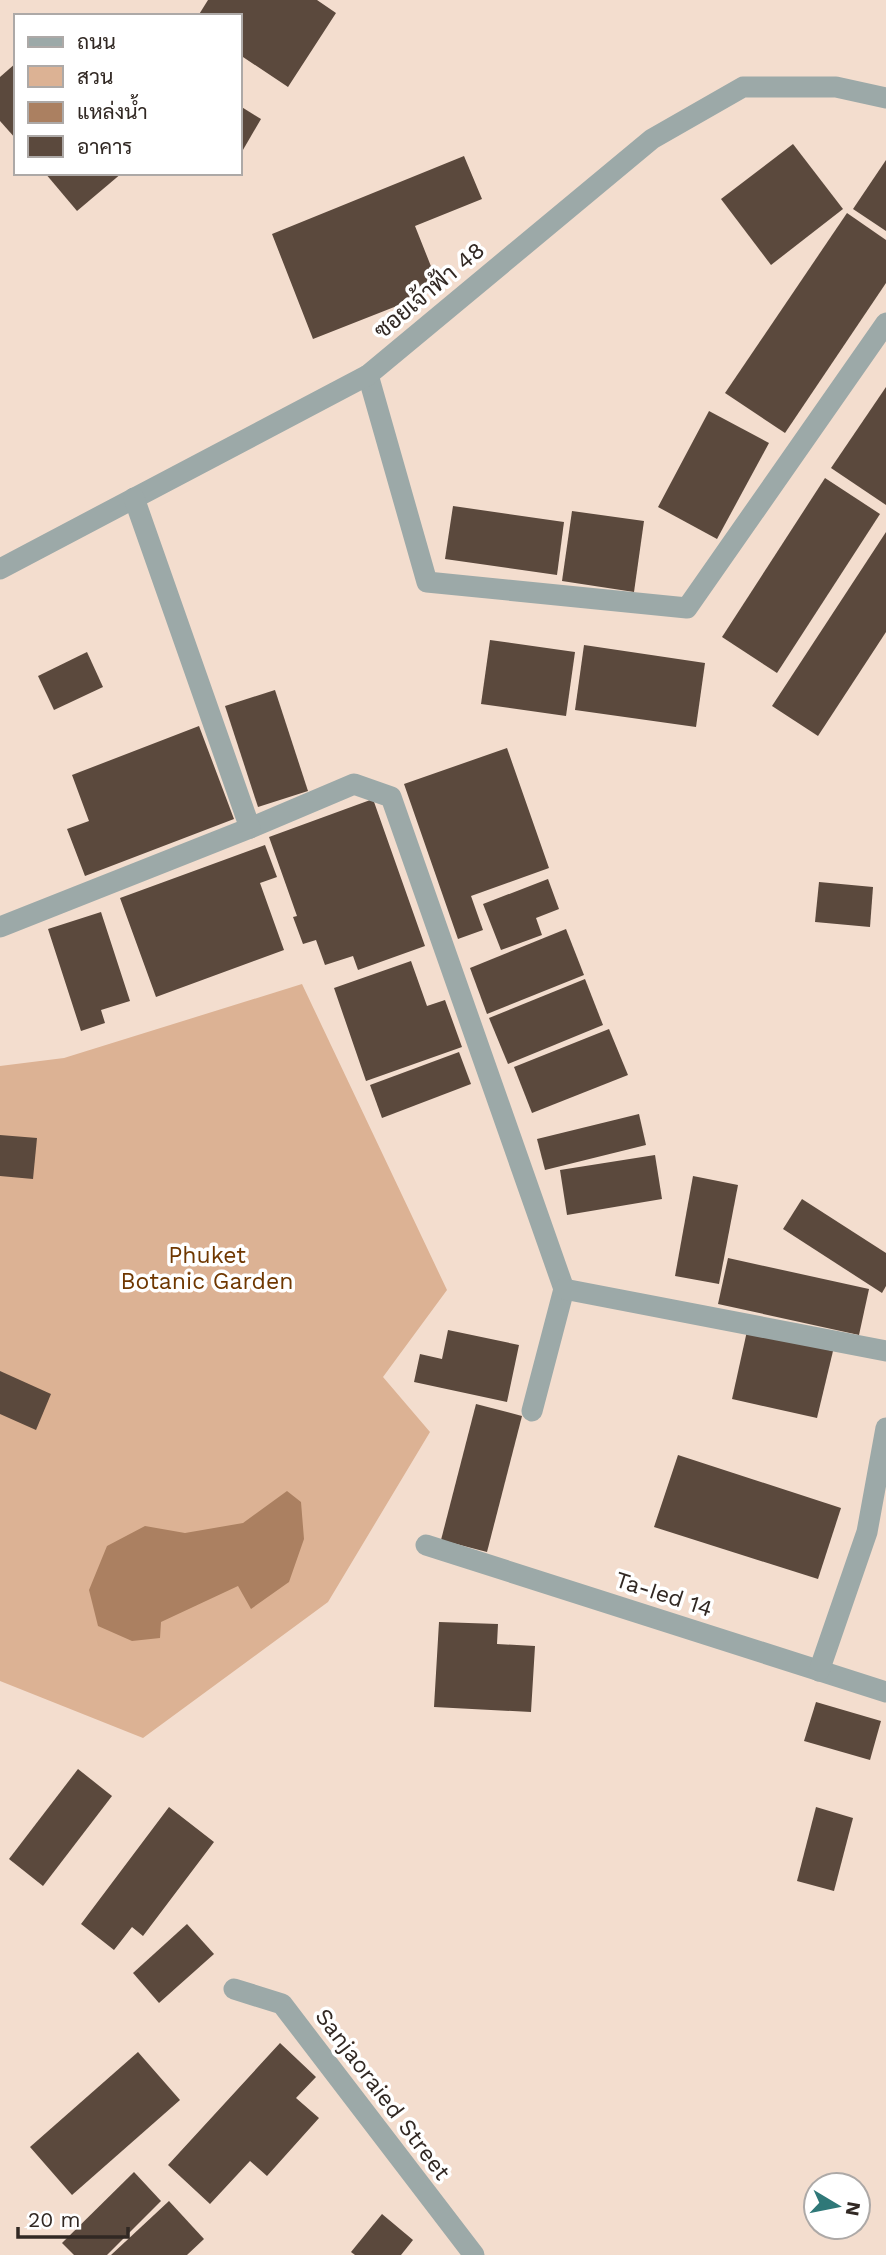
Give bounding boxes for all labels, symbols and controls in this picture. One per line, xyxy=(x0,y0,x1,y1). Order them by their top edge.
legend xyxy=(14,14,242,175)
text: ถนน xyxy=(77,29,116,54)
text: สวน xyxy=(77,64,113,89)
text: แหล่งน้ำ xyxy=(77,94,148,124)
text: อาคาร xyxy=(77,134,133,159)
street label: ซอยเจ้าฟ้า 48 xyxy=(367,235,490,344)
park label: Phuket Botanic Garden xyxy=(121,1242,293,1295)
street label: Ta-Ied 14 xyxy=(612,1566,716,1623)
street label: Sanjaoraied Street xyxy=(309,2003,456,2186)
north arrow xyxy=(802,2171,872,2241)
scale bar xyxy=(18,2196,128,2240)
text: N xyxy=(841,2200,866,2218)
text: 20 m xyxy=(28,2207,80,2232)

